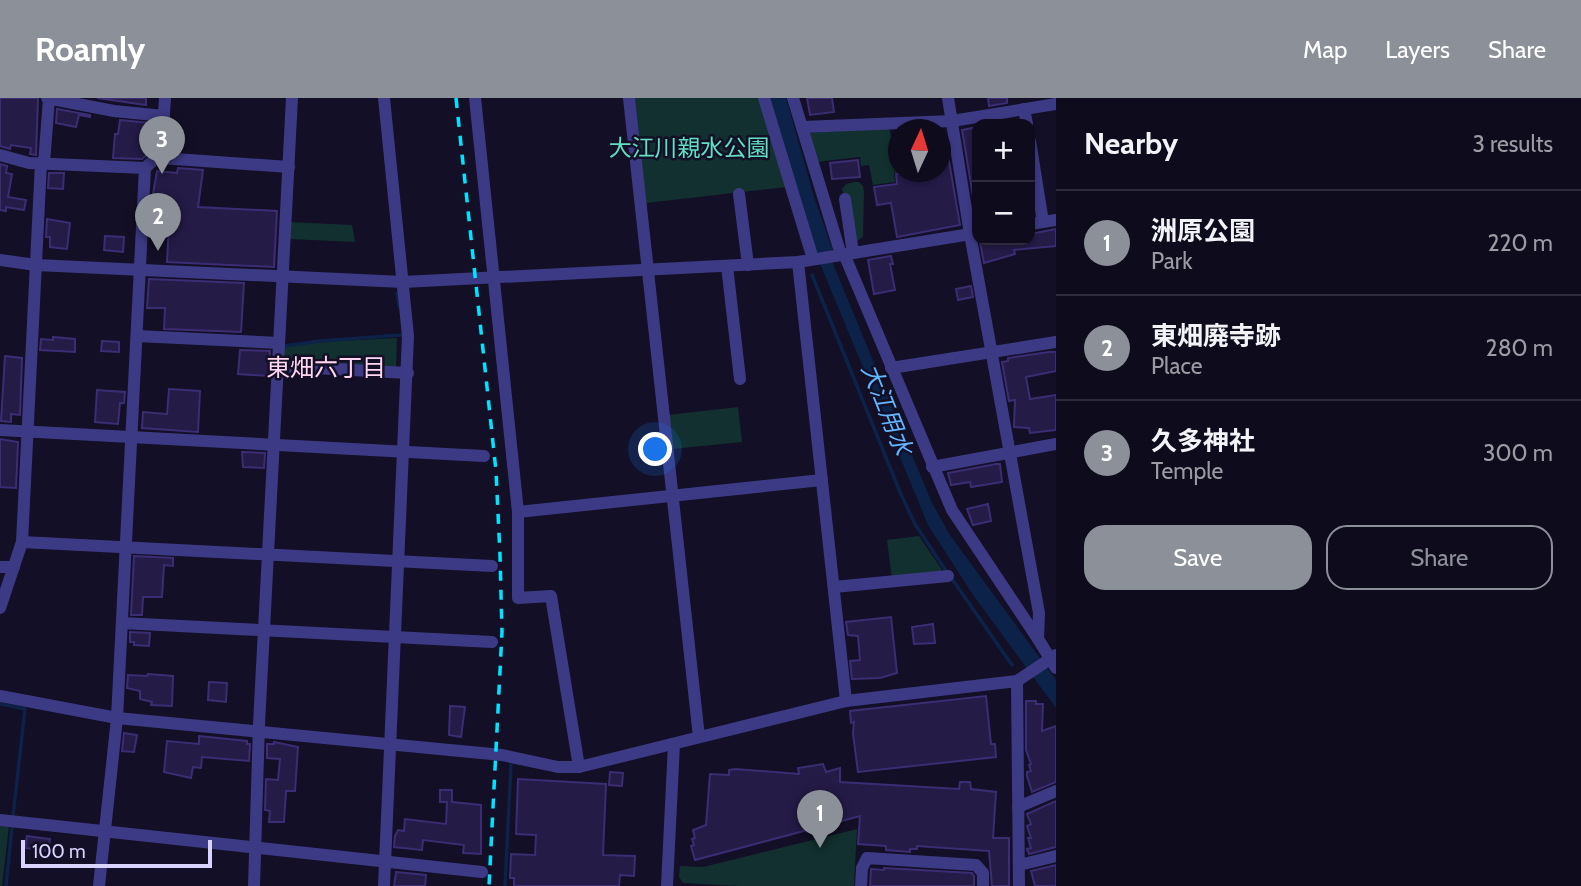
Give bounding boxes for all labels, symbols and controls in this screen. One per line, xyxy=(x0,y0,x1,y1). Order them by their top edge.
text: Roamly xyxy=(35,29,145,69)
text: Map xyxy=(1303,35,1347,64)
text: Layers xyxy=(1385,35,1450,64)
text: Share xyxy=(1488,35,1546,64)
pin: 3 xyxy=(139,116,185,174)
north arrow xyxy=(888,119,951,182)
map controls xyxy=(972,119,1035,245)
button: + xyxy=(972,119,1035,182)
text: Nearby xyxy=(1084,125,1178,162)
text: 3 results xyxy=(1472,130,1553,158)
park label: 大江川親水公園 xyxy=(609,134,770,162)
button: − xyxy=(972,182,1035,245)
pin: 2 xyxy=(135,193,181,251)
text: 洲原公園 xyxy=(1151,215,1255,247)
text: 1 xyxy=(1103,229,1111,257)
text: 220 m xyxy=(1487,229,1553,257)
text: Park xyxy=(1151,247,1192,275)
text: 東畑廃寺跡 xyxy=(1151,320,1281,352)
text: 2 xyxy=(1101,334,1113,362)
text: 280 m xyxy=(1486,334,1553,362)
text: Place xyxy=(1151,352,1203,380)
district label: 東畑六丁目 xyxy=(266,353,386,382)
water label: 大江用水 xyxy=(856,359,920,462)
text: 久多神社 xyxy=(1151,425,1255,457)
your location xyxy=(638,432,672,466)
text: 3 xyxy=(1101,439,1113,467)
text: 300 m xyxy=(1483,439,1553,467)
text: Temple xyxy=(1151,457,1223,485)
button: Save xyxy=(1084,525,1312,590)
button: Share xyxy=(1326,525,1553,590)
pin: 1 xyxy=(797,790,843,848)
scale bar xyxy=(21,837,212,869)
text: 100 m xyxy=(32,840,86,863)

